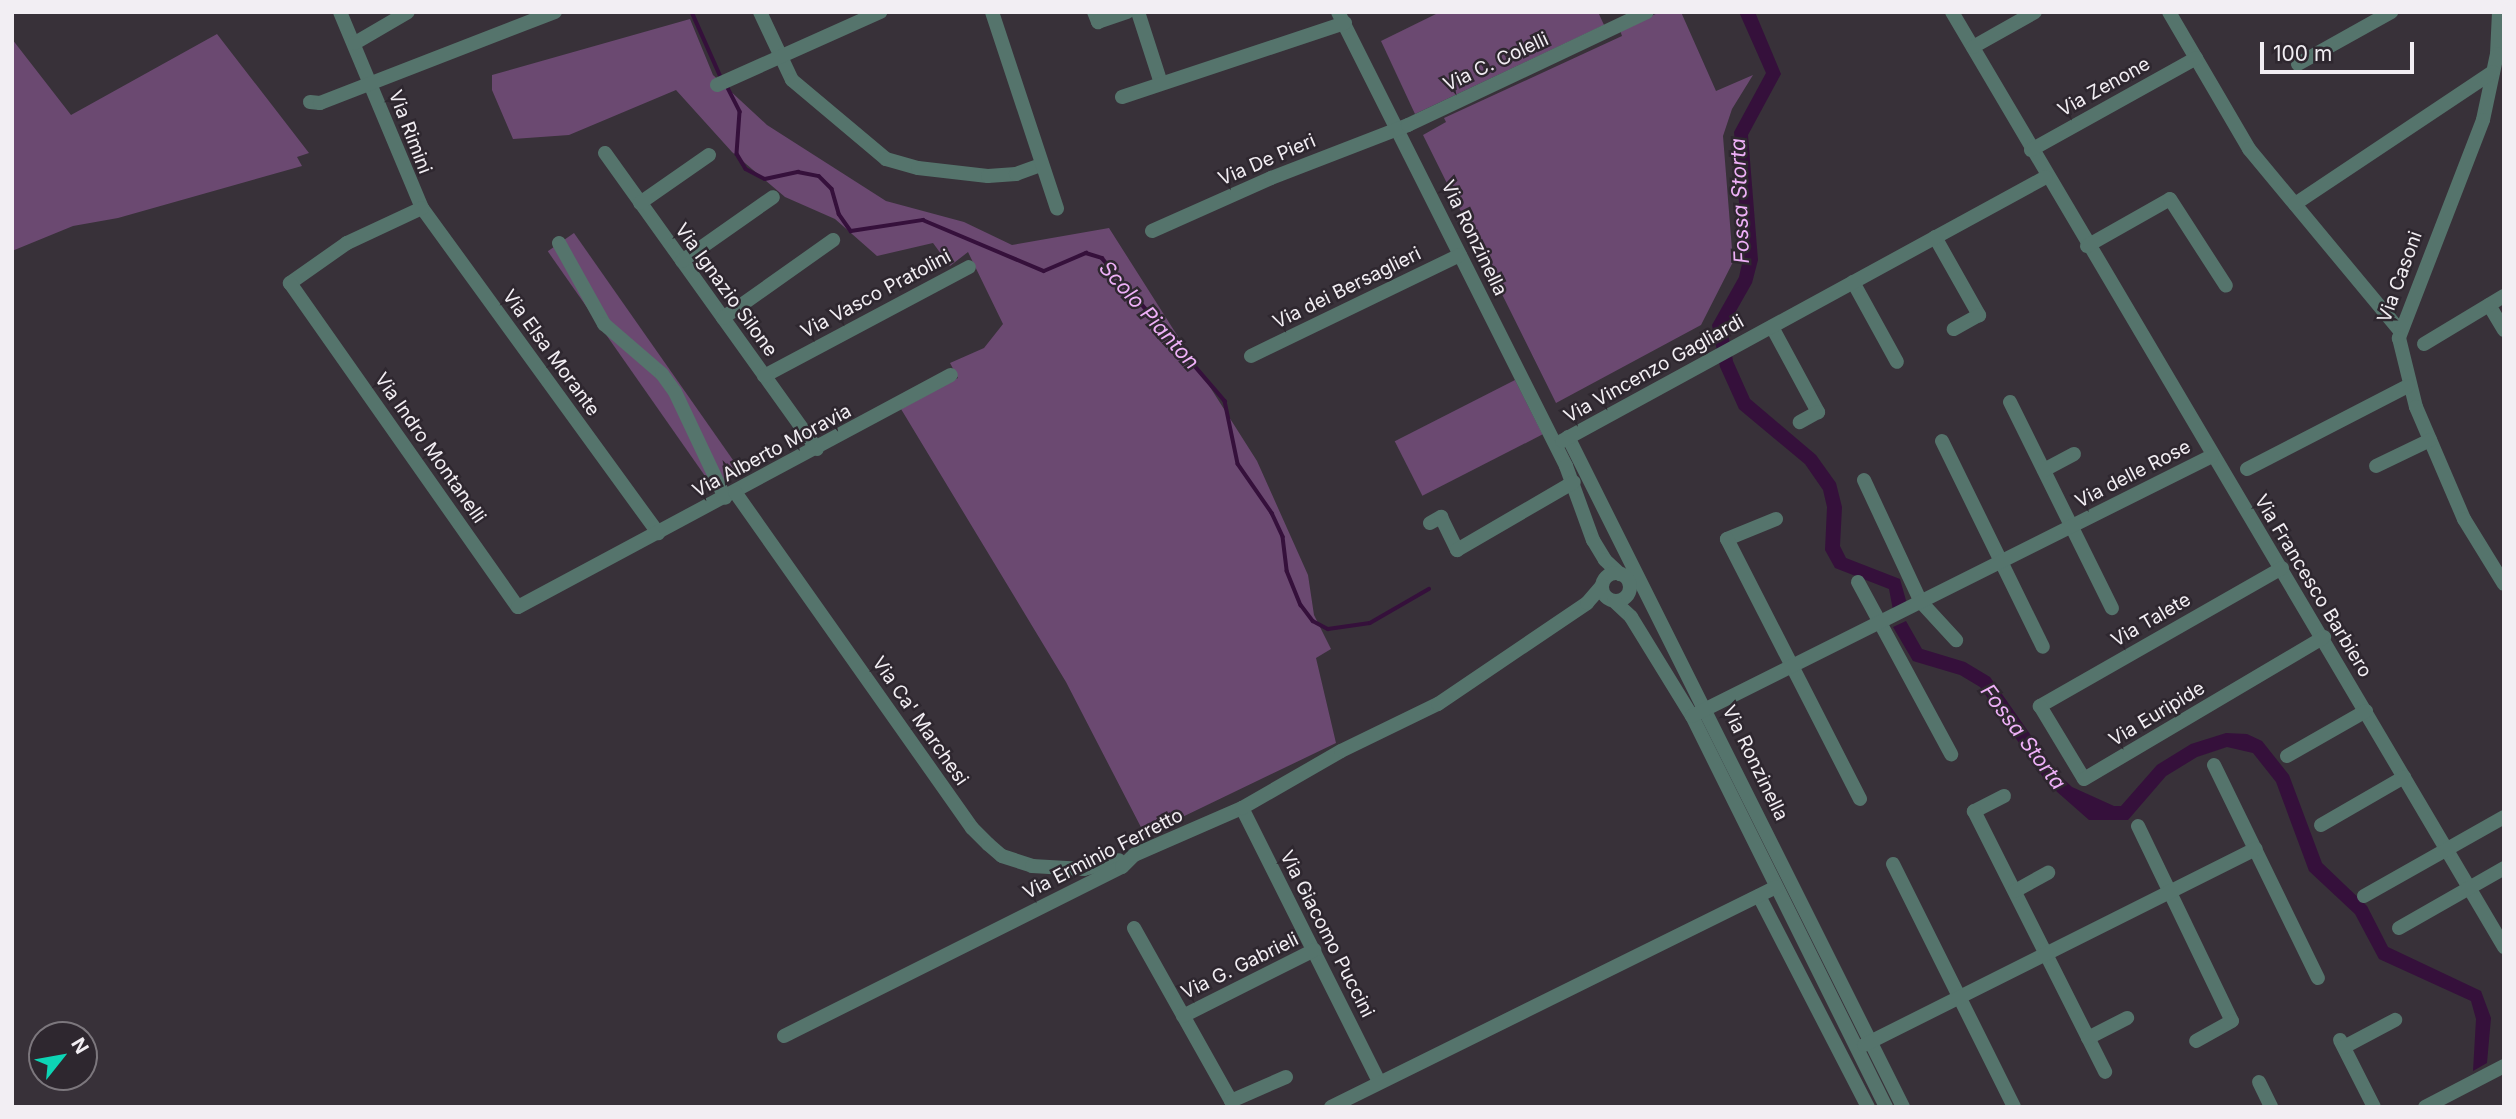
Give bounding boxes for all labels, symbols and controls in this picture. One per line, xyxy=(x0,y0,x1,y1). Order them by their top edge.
street label: Via C. Colelli xyxy=(1440,28,1552,96)
scale bar xyxy=(2264,28,2418,72)
text: 100 m xyxy=(2273,41,2332,66)
street label: Via Zenone xyxy=(2054,52,2154,122)
street label: Via Rimini xyxy=(384,87,436,177)
street label: Via De Pieri xyxy=(1215,129,1319,191)
water label: Fossa Storta xyxy=(1725,138,1755,264)
street label: Via Ronzinella xyxy=(1436,177,1512,299)
street label: Via Ignazio Silone xyxy=(670,219,782,361)
street label: Via Casoni xyxy=(2373,228,2427,326)
street label: Via dei Bersaglieri xyxy=(1269,242,1425,334)
street label: Via Vasco Pratolini xyxy=(797,245,955,343)
water label: Scolo Pianton xyxy=(1094,256,1204,374)
street label: Via Elsa Morante xyxy=(498,285,604,421)
street label: Via Vincenzo Gagliardi xyxy=(1560,310,1748,428)
street label: Via Indro Montanelli xyxy=(370,369,490,527)
street label: Via Alberto Moravia xyxy=(689,400,855,502)
street label: Via delle Rose xyxy=(2071,435,2195,513)
street label: Via Francesco Barbiero xyxy=(2249,491,2377,681)
street label: Via Talete xyxy=(2107,588,2195,652)
street label: Via Ca' Marchesi xyxy=(867,652,973,790)
street label: Via Euripide xyxy=(2105,677,2209,751)
water label: Fossa Storta xyxy=(1975,679,2071,795)
street label: Via Ronzinella xyxy=(1717,702,1793,824)
street label: Via Erminio Ferretto xyxy=(1019,804,1187,904)
street label: Via Giacomo Puccini xyxy=(1275,847,1379,1021)
street label: Via G. Gabrieli xyxy=(1178,928,1302,1004)
north arrow xyxy=(28,1021,98,1091)
text: N xyxy=(66,1034,93,1058)

